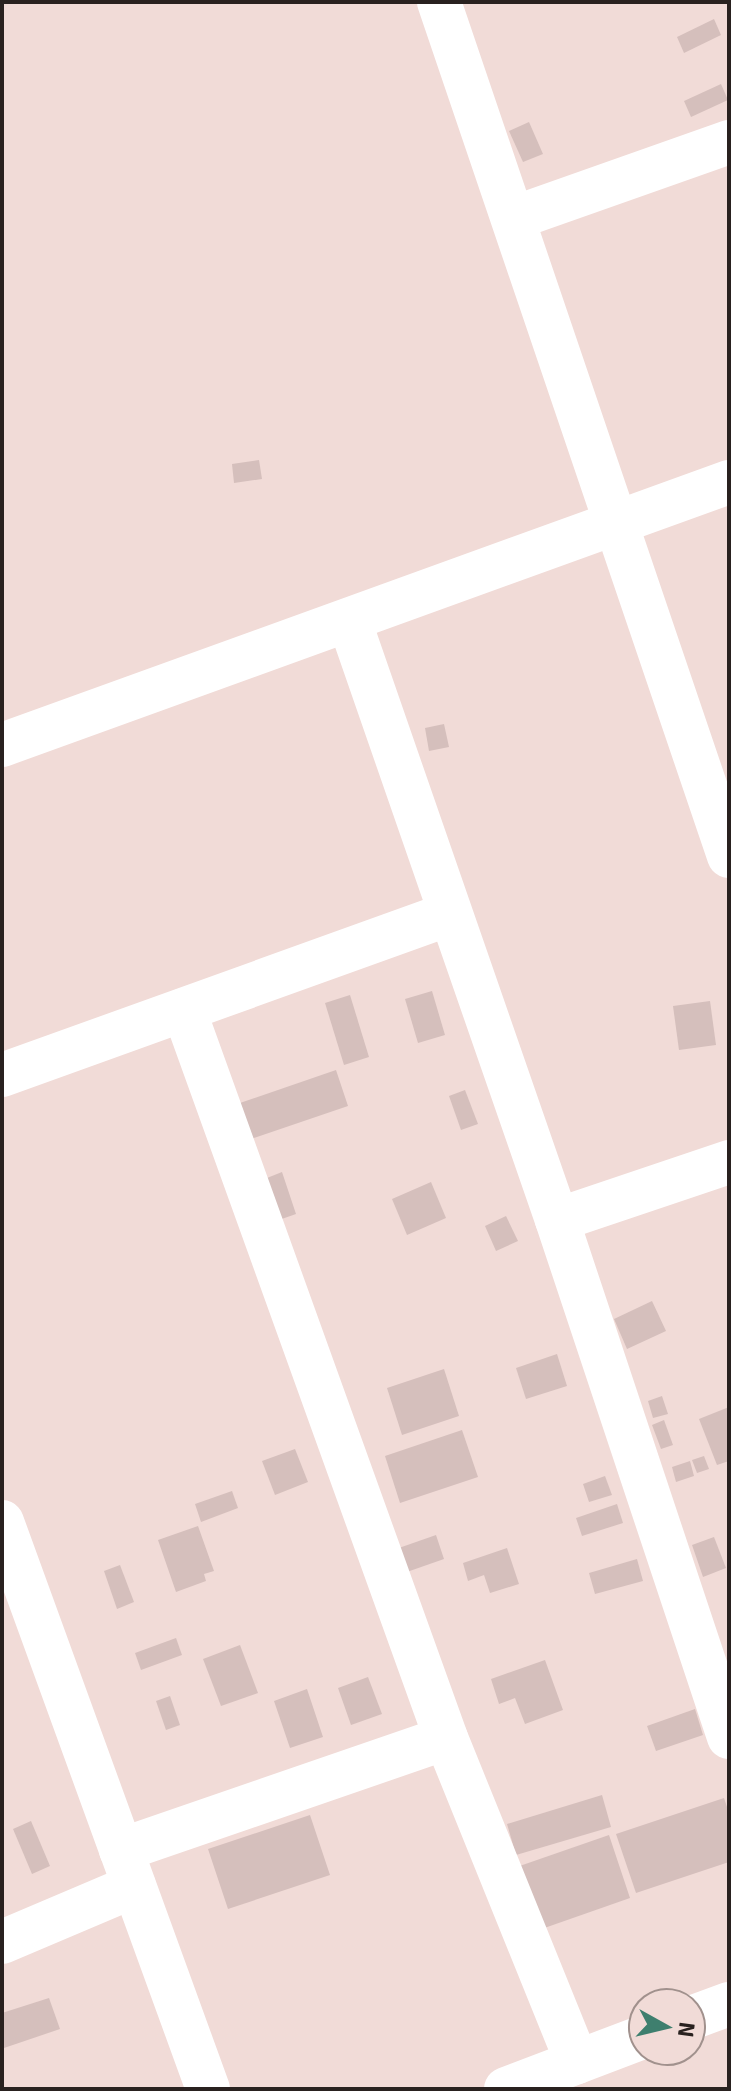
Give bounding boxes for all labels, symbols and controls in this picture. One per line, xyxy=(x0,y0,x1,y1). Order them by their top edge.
north arrow xyxy=(627,1987,707,2067)
text: N xyxy=(672,2020,701,2039)

